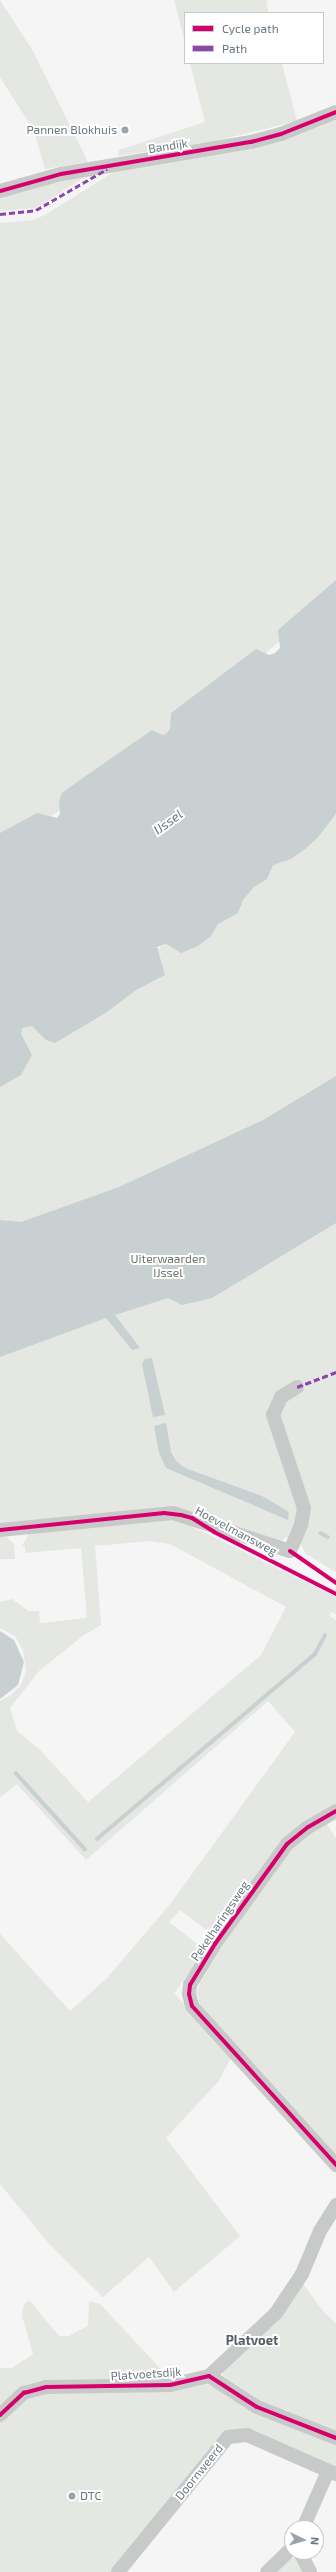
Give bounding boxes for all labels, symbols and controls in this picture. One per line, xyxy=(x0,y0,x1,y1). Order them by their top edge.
legend xyxy=(184,12,324,64)
text: Cycle path xyxy=(222,21,279,35)
text: Path xyxy=(222,41,247,55)
place label: Pannen Blokhuis xyxy=(27,123,117,137)
marker: Pannen Blokhuis xyxy=(120,125,130,135)
street label: Bandijk xyxy=(147,136,189,156)
water label: IJssel xyxy=(151,806,185,838)
park label: Uiterwaarden IJssel xyxy=(131,1252,205,1280)
street label: Hoevelmansweg xyxy=(193,1503,279,1559)
street label: Pekelharingsweg xyxy=(188,1878,252,1964)
district label: Platvoet xyxy=(226,2332,278,2348)
street label: Platvoetsdijk xyxy=(110,2364,182,2384)
street label: Doornweerd xyxy=(172,2441,226,2503)
place label: DTC xyxy=(80,2489,101,2503)
marker: DTC xyxy=(67,2491,77,2501)
north arrow xyxy=(284,2520,324,2560)
text: N xyxy=(309,2536,322,2546)

